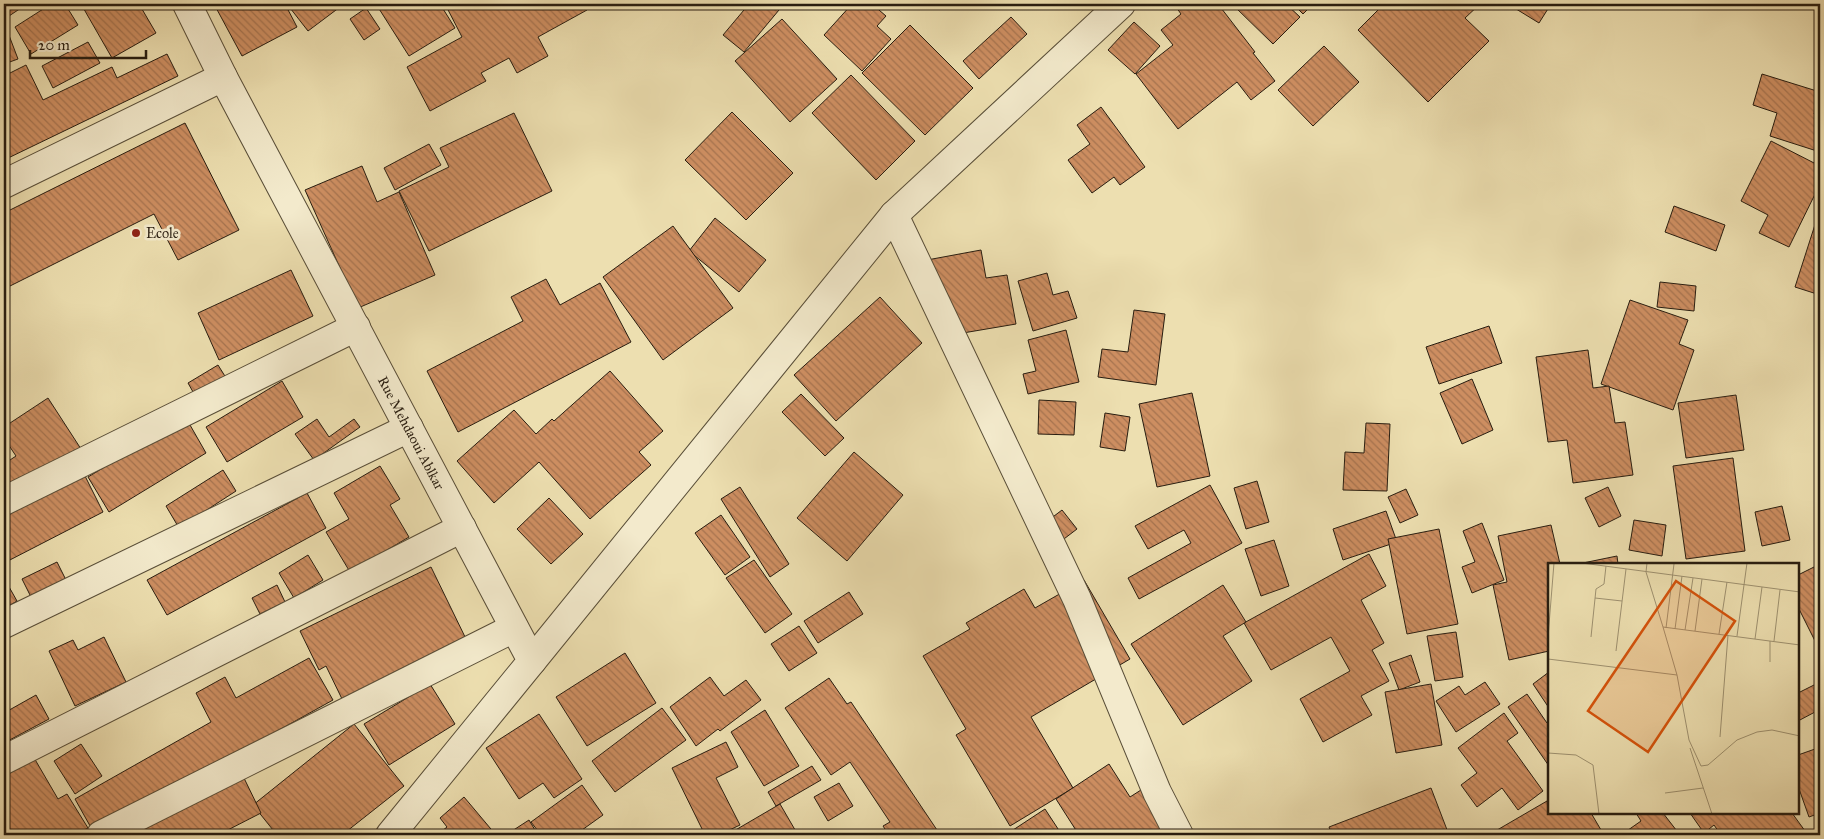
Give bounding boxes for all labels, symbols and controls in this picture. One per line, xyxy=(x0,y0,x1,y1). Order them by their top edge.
scale bar xyxy=(30,28,146,60)
text: 20 m xyxy=(38,36,70,54)
place label: Ecole xyxy=(146,225,179,242)
marker: Ecole xyxy=(130,227,142,239)
street label: Rue Mehdaoui Ablkar xyxy=(374,373,449,493)
inset map xyxy=(1548,563,1799,814)

